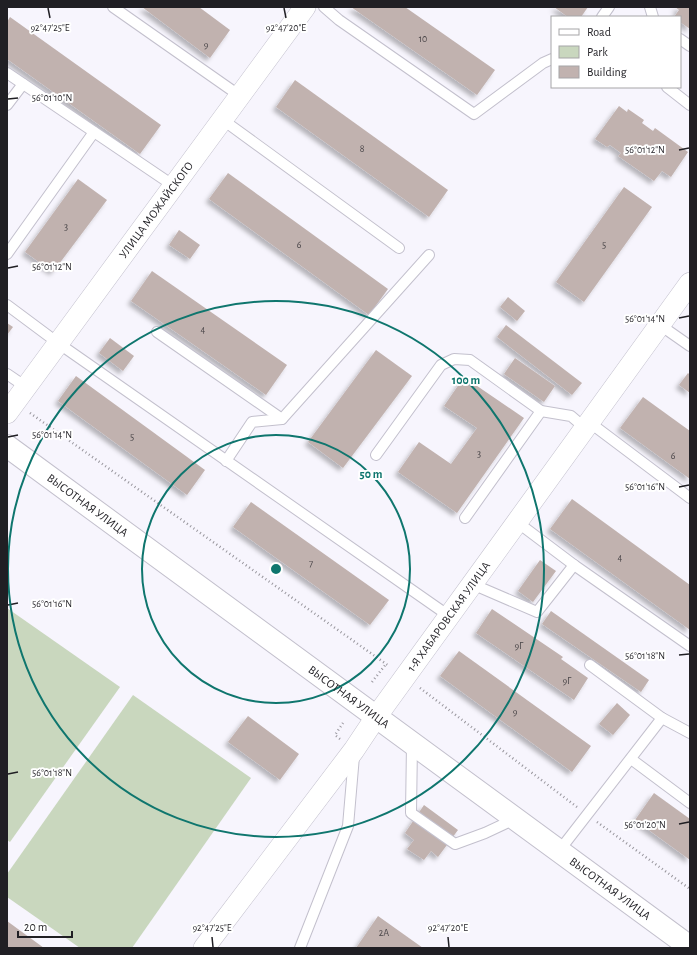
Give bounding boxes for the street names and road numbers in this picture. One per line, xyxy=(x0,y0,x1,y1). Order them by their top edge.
street label: УЛИЦА МОЖАЙСКОГО xyxy=(117,159,195,260)
street label: ВЫСОТНАЯ УЛИЦА xyxy=(45,472,130,539)
street label: 1-Я ХАБАРОВСКАЯ УЛИЦА xyxy=(405,559,492,674)
street label: ВЫСОТНАЯ УЛИЦА xyxy=(306,663,392,730)
street label: ВЫСОТНАЯ УЛИЦА xyxy=(567,855,653,922)

